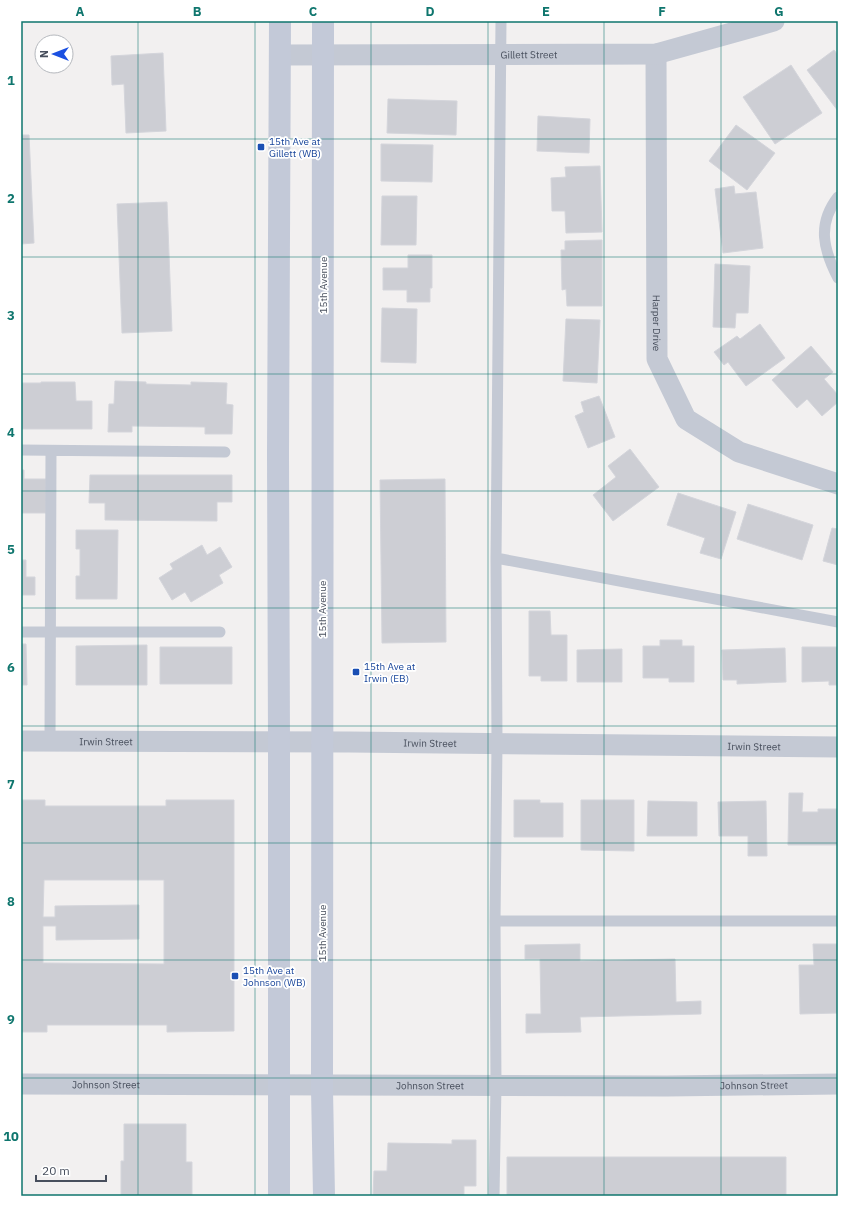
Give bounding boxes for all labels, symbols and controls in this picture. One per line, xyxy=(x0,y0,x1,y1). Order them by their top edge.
text: A xyxy=(76,3,85,20)
text: B xyxy=(193,3,202,20)
text: C xyxy=(309,3,318,20)
text: D xyxy=(425,3,435,20)
text: E xyxy=(542,3,550,20)
text: F xyxy=(658,3,666,20)
text: G xyxy=(774,3,784,20)
north arrow xyxy=(34,34,74,74)
street label: Gillett Street xyxy=(500,48,558,61)
text: N xyxy=(37,50,51,58)
text: 1 xyxy=(7,72,15,89)
place label: 15th Ave at Gillett (WB) xyxy=(269,135,321,160)
marker: 15th Ave at Gillett (WB) xyxy=(256,142,266,152)
text: 2 xyxy=(7,190,15,207)
street label: 15th Avenue xyxy=(317,256,330,313)
street label: Harper Drive xyxy=(650,295,663,352)
text: 3 xyxy=(7,307,15,324)
text: 4 xyxy=(7,424,15,441)
text: 5 xyxy=(7,541,15,558)
street label: 15th Avenue xyxy=(316,580,329,637)
text: 6 xyxy=(7,659,15,676)
place label: 15th Ave at Irwin (EB) xyxy=(364,660,416,685)
marker: 15th Ave at Irwin (EB) xyxy=(351,667,361,677)
street label: Irwin Street xyxy=(79,735,133,748)
street label: Irwin Street xyxy=(403,737,457,750)
street label: Irwin Street xyxy=(727,740,781,753)
text: 7 xyxy=(7,776,15,793)
text: 8 xyxy=(7,893,15,910)
street label: 15th Avenue xyxy=(316,904,329,961)
place label: 15th Ave at Johnson (WB) xyxy=(243,964,306,989)
marker: 15th Ave at Johnson (WB) xyxy=(230,971,240,981)
text: 9 xyxy=(7,1011,15,1028)
street label: Johnson Street xyxy=(72,1078,141,1091)
street label: Johnson Street xyxy=(396,1079,465,1092)
street label: Johnson Street xyxy=(720,1079,789,1092)
text: 10 xyxy=(3,1128,19,1145)
scale bar xyxy=(36,1157,106,1183)
text: 20 m xyxy=(42,1163,70,1178)

